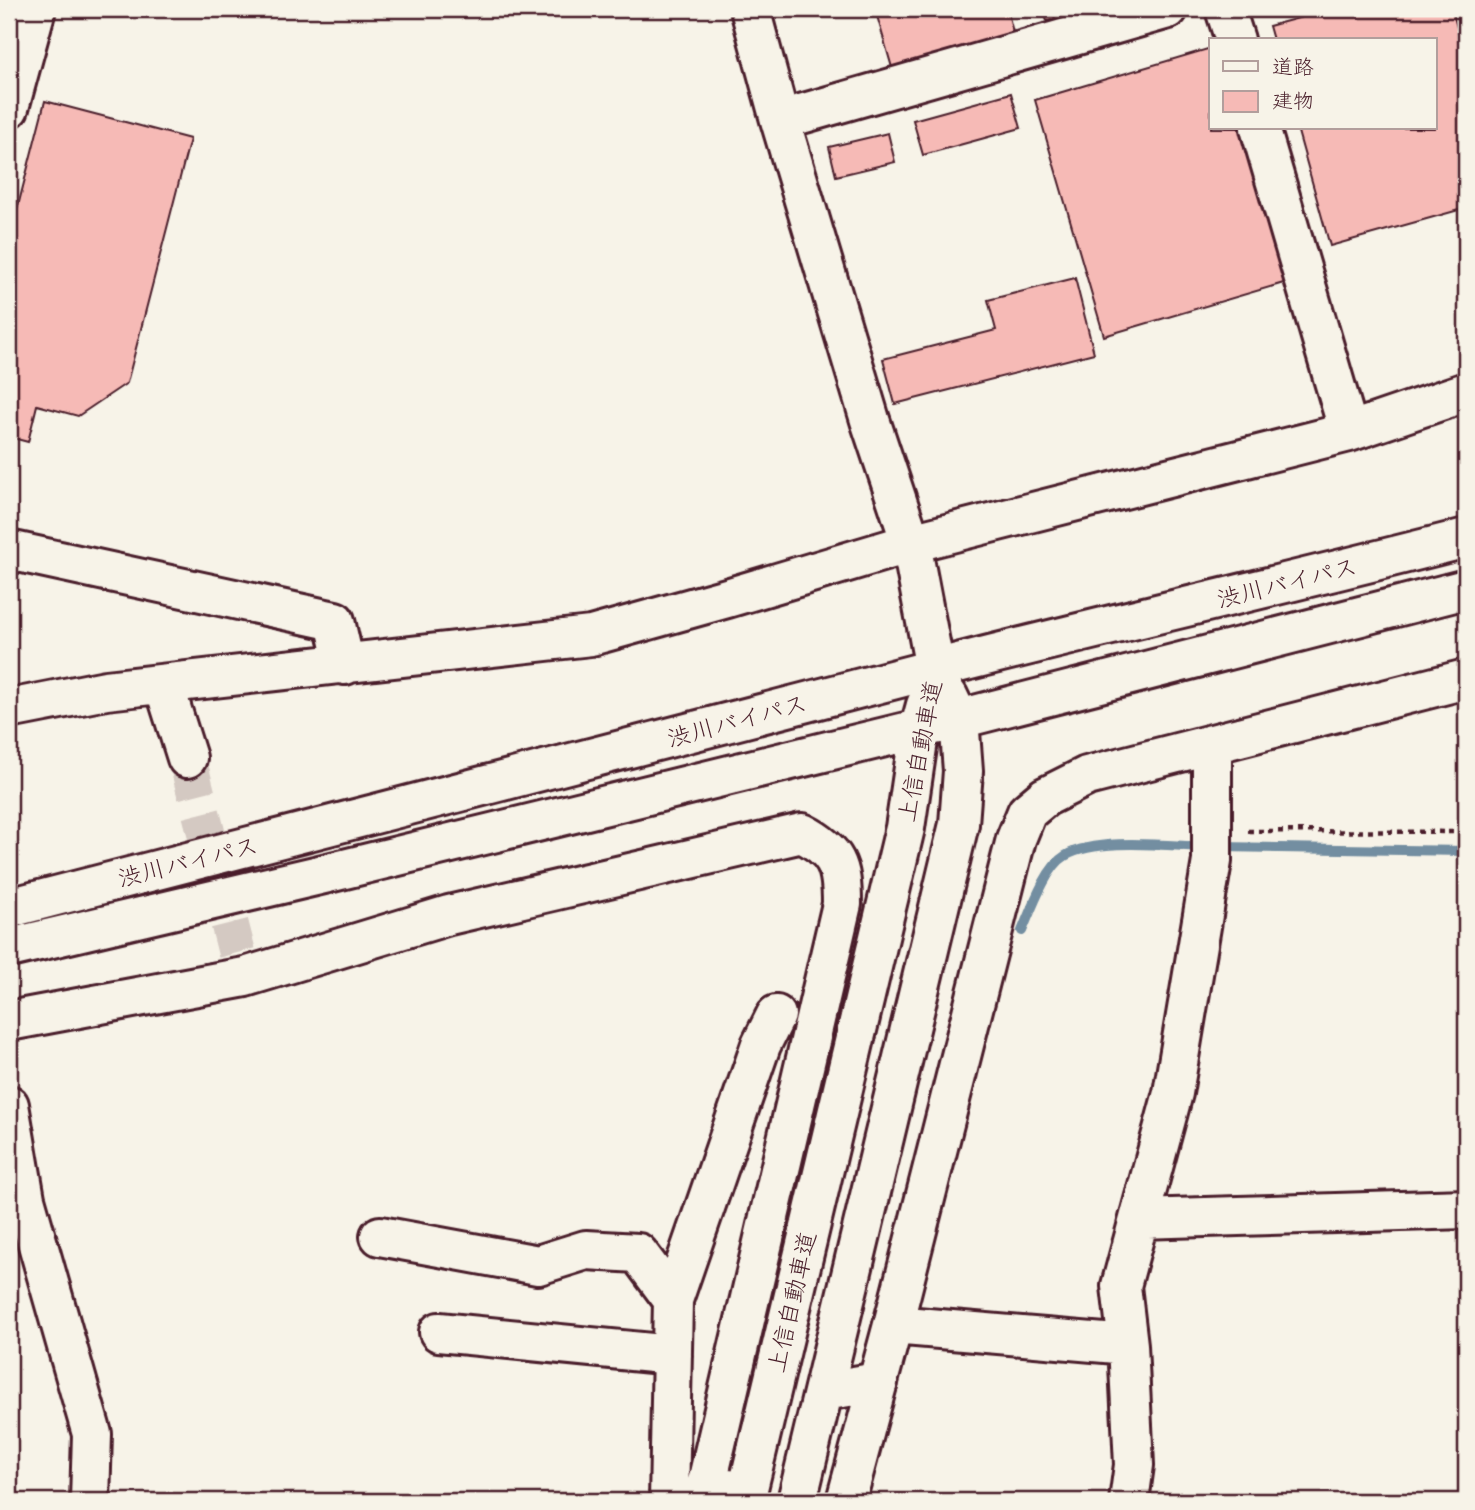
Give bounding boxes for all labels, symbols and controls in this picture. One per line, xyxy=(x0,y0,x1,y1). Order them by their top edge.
legend xyxy=(1209,38,1436,130)
text: 道路 xyxy=(1272,49,1314,81)
text: 建物 xyxy=(1272,83,1314,115)
street label: 渋川バイパス xyxy=(1213,546,1361,616)
street label: 上信自動車道 xyxy=(887,677,949,825)
street label: 渋川バイパス xyxy=(663,683,810,755)
street label: 渋川バイパス xyxy=(114,825,262,895)
street label: 上信自動車道 xyxy=(756,1227,824,1376)

